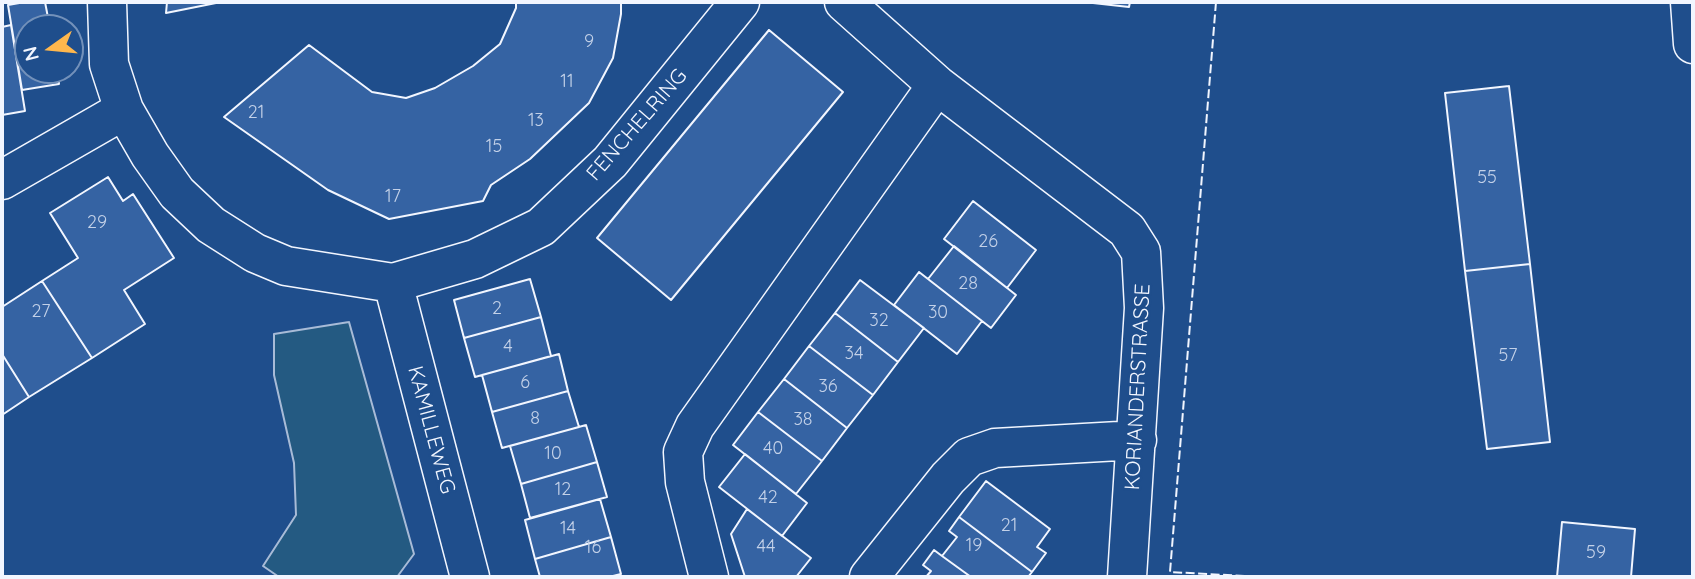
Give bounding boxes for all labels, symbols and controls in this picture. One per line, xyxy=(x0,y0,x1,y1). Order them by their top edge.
north arrow xyxy=(14,14,84,84)
house number: 9 xyxy=(584,31,594,53)
text: N xyxy=(17,44,44,64)
street label: FENCHELRING xyxy=(581,64,693,186)
house number: 11 xyxy=(560,71,574,93)
house number: 21 xyxy=(248,102,264,124)
house number: 13 xyxy=(528,110,544,132)
house number: 15 xyxy=(486,136,502,158)
house number: 55 xyxy=(1477,167,1497,189)
house number: 17 xyxy=(385,186,401,208)
house number: 29 xyxy=(87,212,107,234)
house number: 26 xyxy=(978,231,998,253)
house number: 28 xyxy=(958,273,978,295)
street label: KORIANDERSTRASSE xyxy=(1120,283,1156,491)
house number: 2 xyxy=(492,298,502,320)
house number: 27 xyxy=(32,301,50,323)
house number: 30 xyxy=(928,302,948,324)
house number: 32 xyxy=(869,310,889,332)
house number: 4 xyxy=(503,336,513,358)
house number: 34 xyxy=(845,343,863,365)
house number: 57 xyxy=(1498,345,1518,367)
street label: KAMILLEWEG xyxy=(402,363,460,497)
house number: 6 xyxy=(520,372,530,394)
house number: 36 xyxy=(818,376,838,398)
house number: 8 xyxy=(530,408,540,430)
house number: 38 xyxy=(793,409,813,431)
house number: 40 xyxy=(763,438,783,460)
house number: 10 xyxy=(544,443,562,465)
house number: 12 xyxy=(555,479,571,501)
house number: 42 xyxy=(758,487,778,509)
house number: 21 xyxy=(1001,515,1017,537)
house number: 14 xyxy=(560,518,576,540)
house number: 19 xyxy=(966,535,982,557)
house number: 44 xyxy=(757,536,775,558)
house number: 16 xyxy=(585,537,601,559)
house number: 59 xyxy=(1586,542,1606,564)

